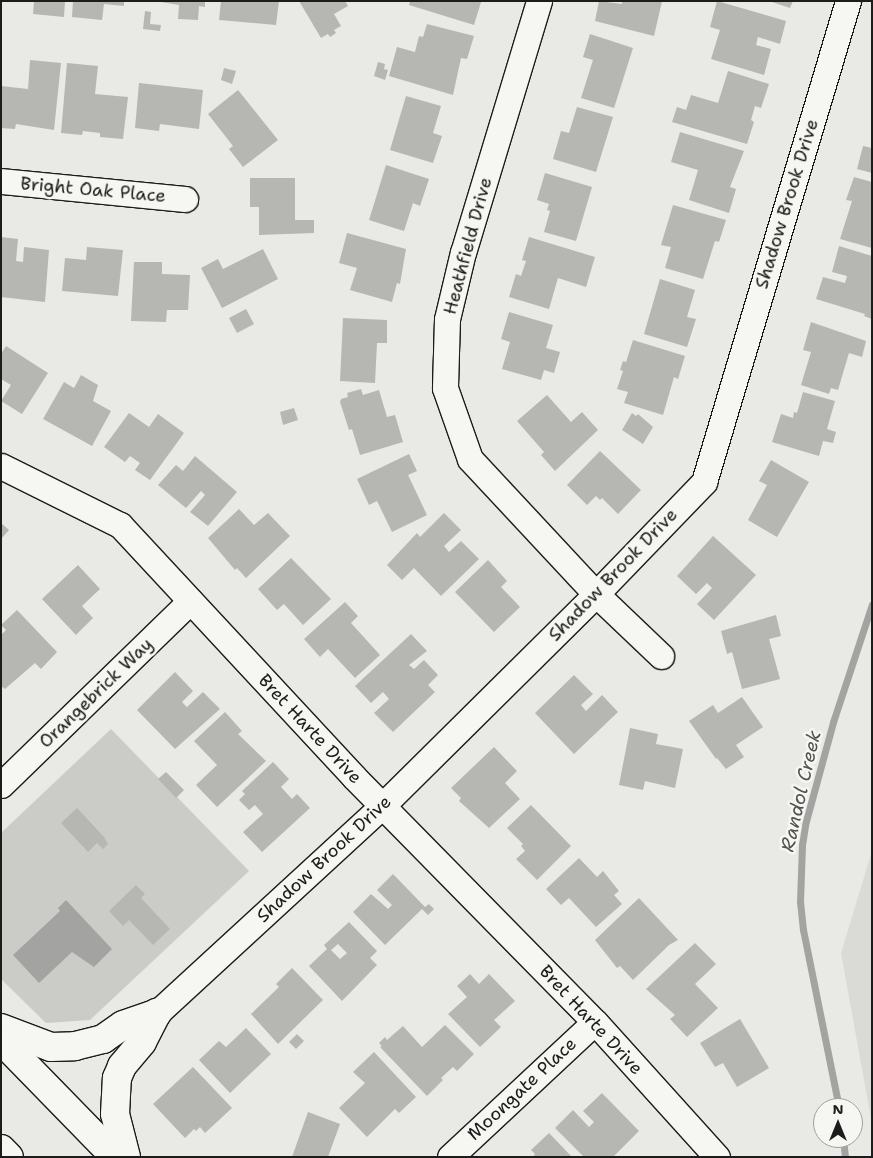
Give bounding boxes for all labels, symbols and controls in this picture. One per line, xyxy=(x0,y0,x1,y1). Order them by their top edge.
street label: Shadow Brook Drive xyxy=(751,117,823,291)
street label: Bright Oak Place xyxy=(20,173,166,207)
street label: Heathfield Drive xyxy=(439,175,497,317)
street label: Shadow Brook Drive xyxy=(544,504,682,646)
street label: Orangebrick Way xyxy=(35,633,157,753)
street label: Bret Harte Drive xyxy=(254,670,366,788)
water label: Randol Creek xyxy=(776,728,826,854)
street label: Shadow Brook Drive xyxy=(252,791,396,927)
street label: Bret Harte Drive xyxy=(535,961,647,1079)
street label: Moongate Place xyxy=(463,1033,581,1145)
north arrow xyxy=(813,1098,863,1148)
text: N xyxy=(832,1100,844,1118)

